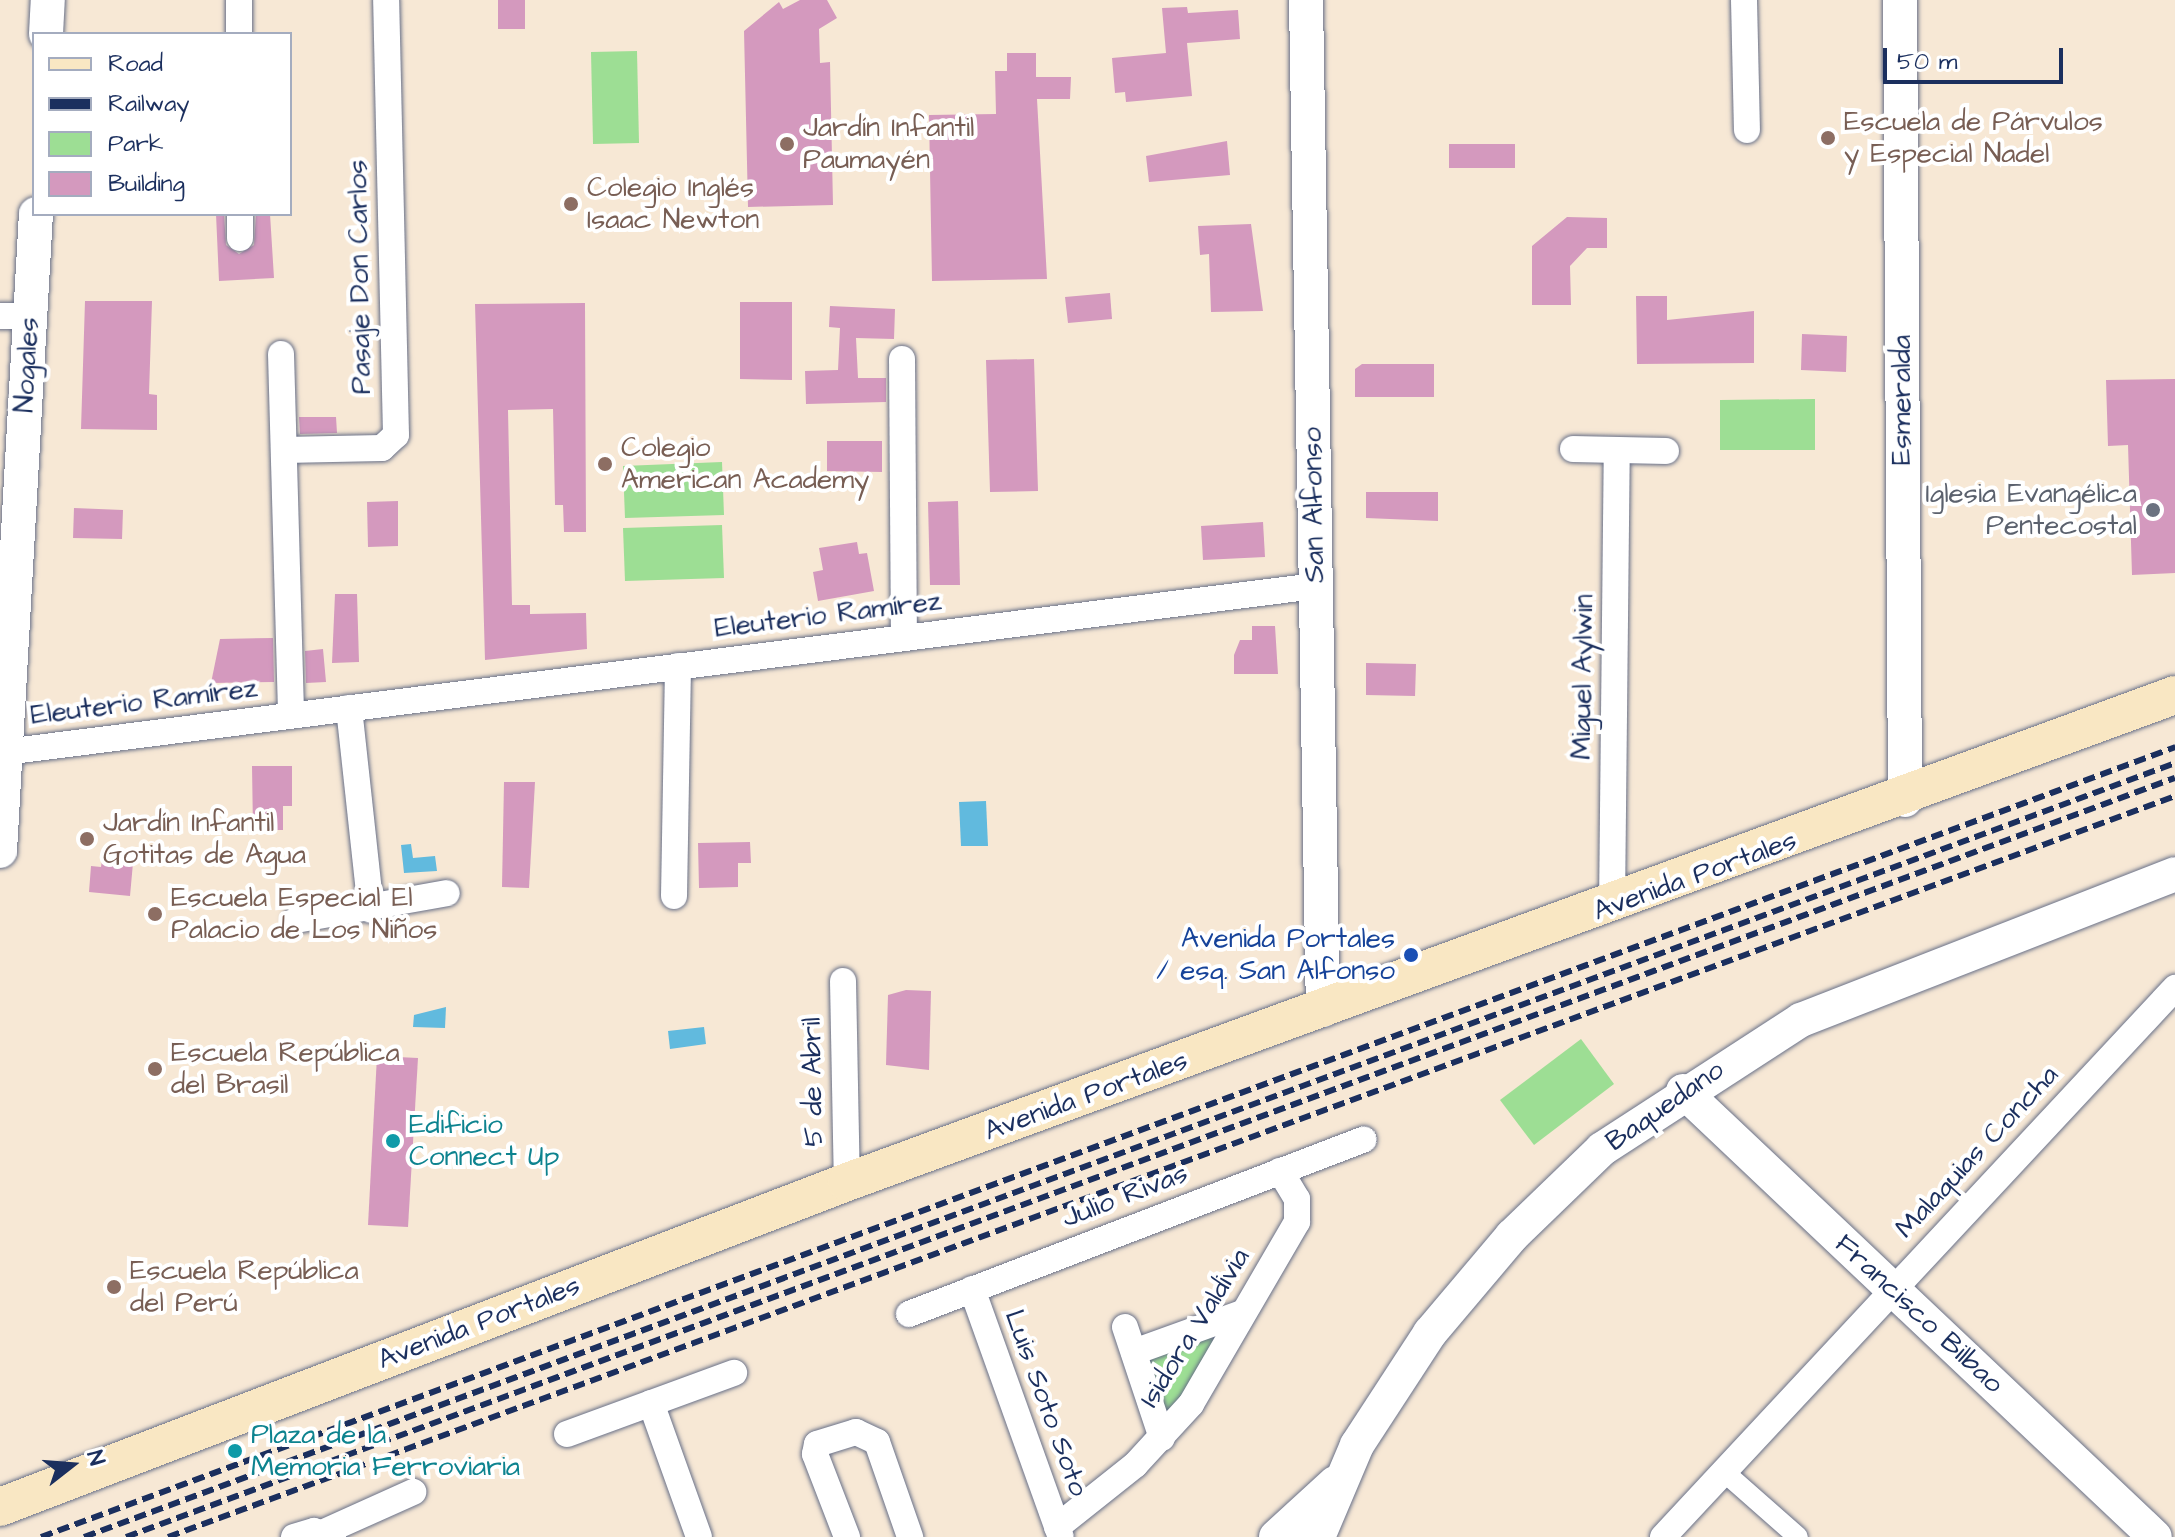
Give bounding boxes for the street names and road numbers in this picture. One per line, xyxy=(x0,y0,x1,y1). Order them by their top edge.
street label: Pasaje Don Carlos xyxy=(341,159,379,395)
street label: Nogales xyxy=(8,316,46,414)
street label: Esmeralda xyxy=(1885,335,1919,465)
street label: San Alfonso xyxy=(1296,427,1332,583)
street label: Eleuterio Ramírez xyxy=(713,584,943,646)
street label: Miguel Aylwin xyxy=(1565,594,1601,760)
street label: Eleuterio Ramírez xyxy=(29,671,259,733)
street label: Avenida Portales xyxy=(1589,824,1801,928)
street label: 5 de Abril xyxy=(795,1017,831,1147)
street label: Avenida Portales xyxy=(980,1044,1192,1148)
street label: Baquedano xyxy=(1600,1053,1730,1159)
street label: Malaquias Concha xyxy=(1888,1059,2066,1245)
street label: Julio Rivas xyxy=(1058,1157,1192,1235)
street label: Francisco Bilbao xyxy=(1828,1227,2010,1401)
street label: Isidora Valdivia xyxy=(1133,1242,1257,1414)
street label: Avenida Portales xyxy=(373,1269,585,1377)
street label: Luis Soto Soto xyxy=(997,1305,1095,1501)

